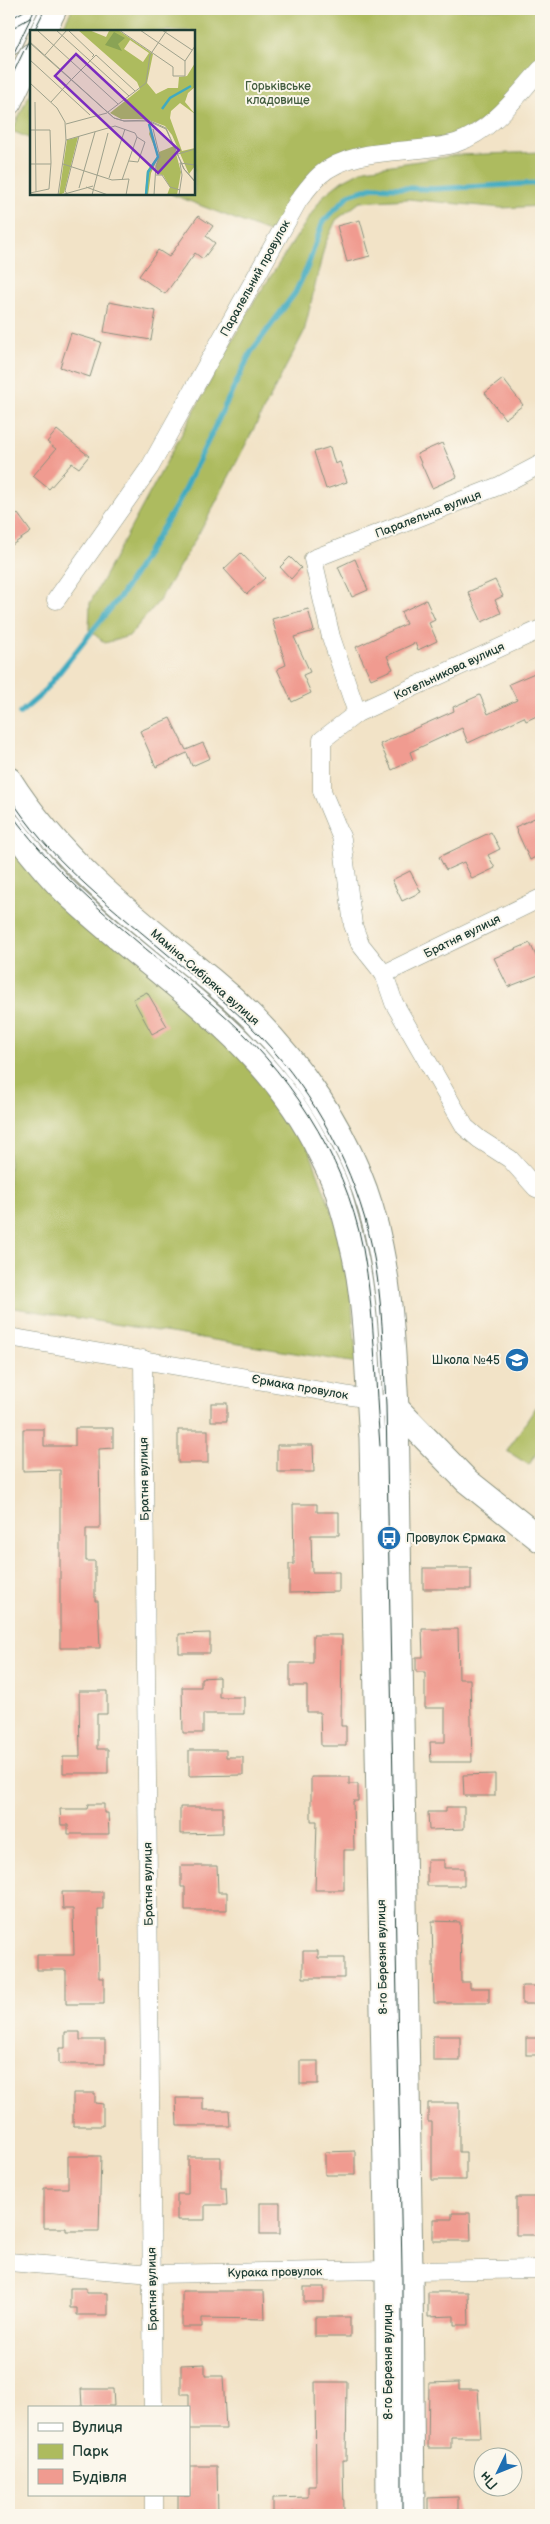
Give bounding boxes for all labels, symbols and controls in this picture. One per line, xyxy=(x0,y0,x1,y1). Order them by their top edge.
inset map xyxy=(30,30,195,195)
park label: Горьківське кладовище xyxy=(245,79,311,108)
street label: Паралельний провулок xyxy=(217,217,294,339)
street label: Паралельна вулиця xyxy=(373,487,484,542)
street label: Котельникова вулиця xyxy=(391,639,507,704)
street label: Братня вулиця xyxy=(421,911,503,961)
street label: Маміна-Сибіряка вулиця xyxy=(147,926,263,1029)
school or university icon: Школа №45 xyxy=(504,1347,530,1373)
place label: Школа №45 xyxy=(432,1353,500,1368)
street label: Єрмака провулок xyxy=(250,1372,350,1403)
street label: Братня вулиця xyxy=(136,1437,153,1521)
bus stop icon: Провулок Єрмака xyxy=(376,1525,402,1551)
place label: Провулок Єрмака xyxy=(406,1531,506,1546)
street label: Братня вулиця xyxy=(140,1842,157,1926)
street label: 8-го Березня вулиця xyxy=(374,1899,391,2015)
street label: Братня вулиця xyxy=(144,2247,161,2331)
street label: Курака провулок xyxy=(227,2264,323,2281)
street label: 8-го Березня вулиця xyxy=(381,2304,396,2420)
legend xyxy=(28,2406,190,2496)
text: Вулиця xyxy=(72,2418,123,2437)
text: Парк xyxy=(72,2442,109,2461)
north arrow xyxy=(472,2446,522,2496)
text: Будівля xyxy=(72,2468,127,2487)
text: Пн xyxy=(476,2468,501,2493)

